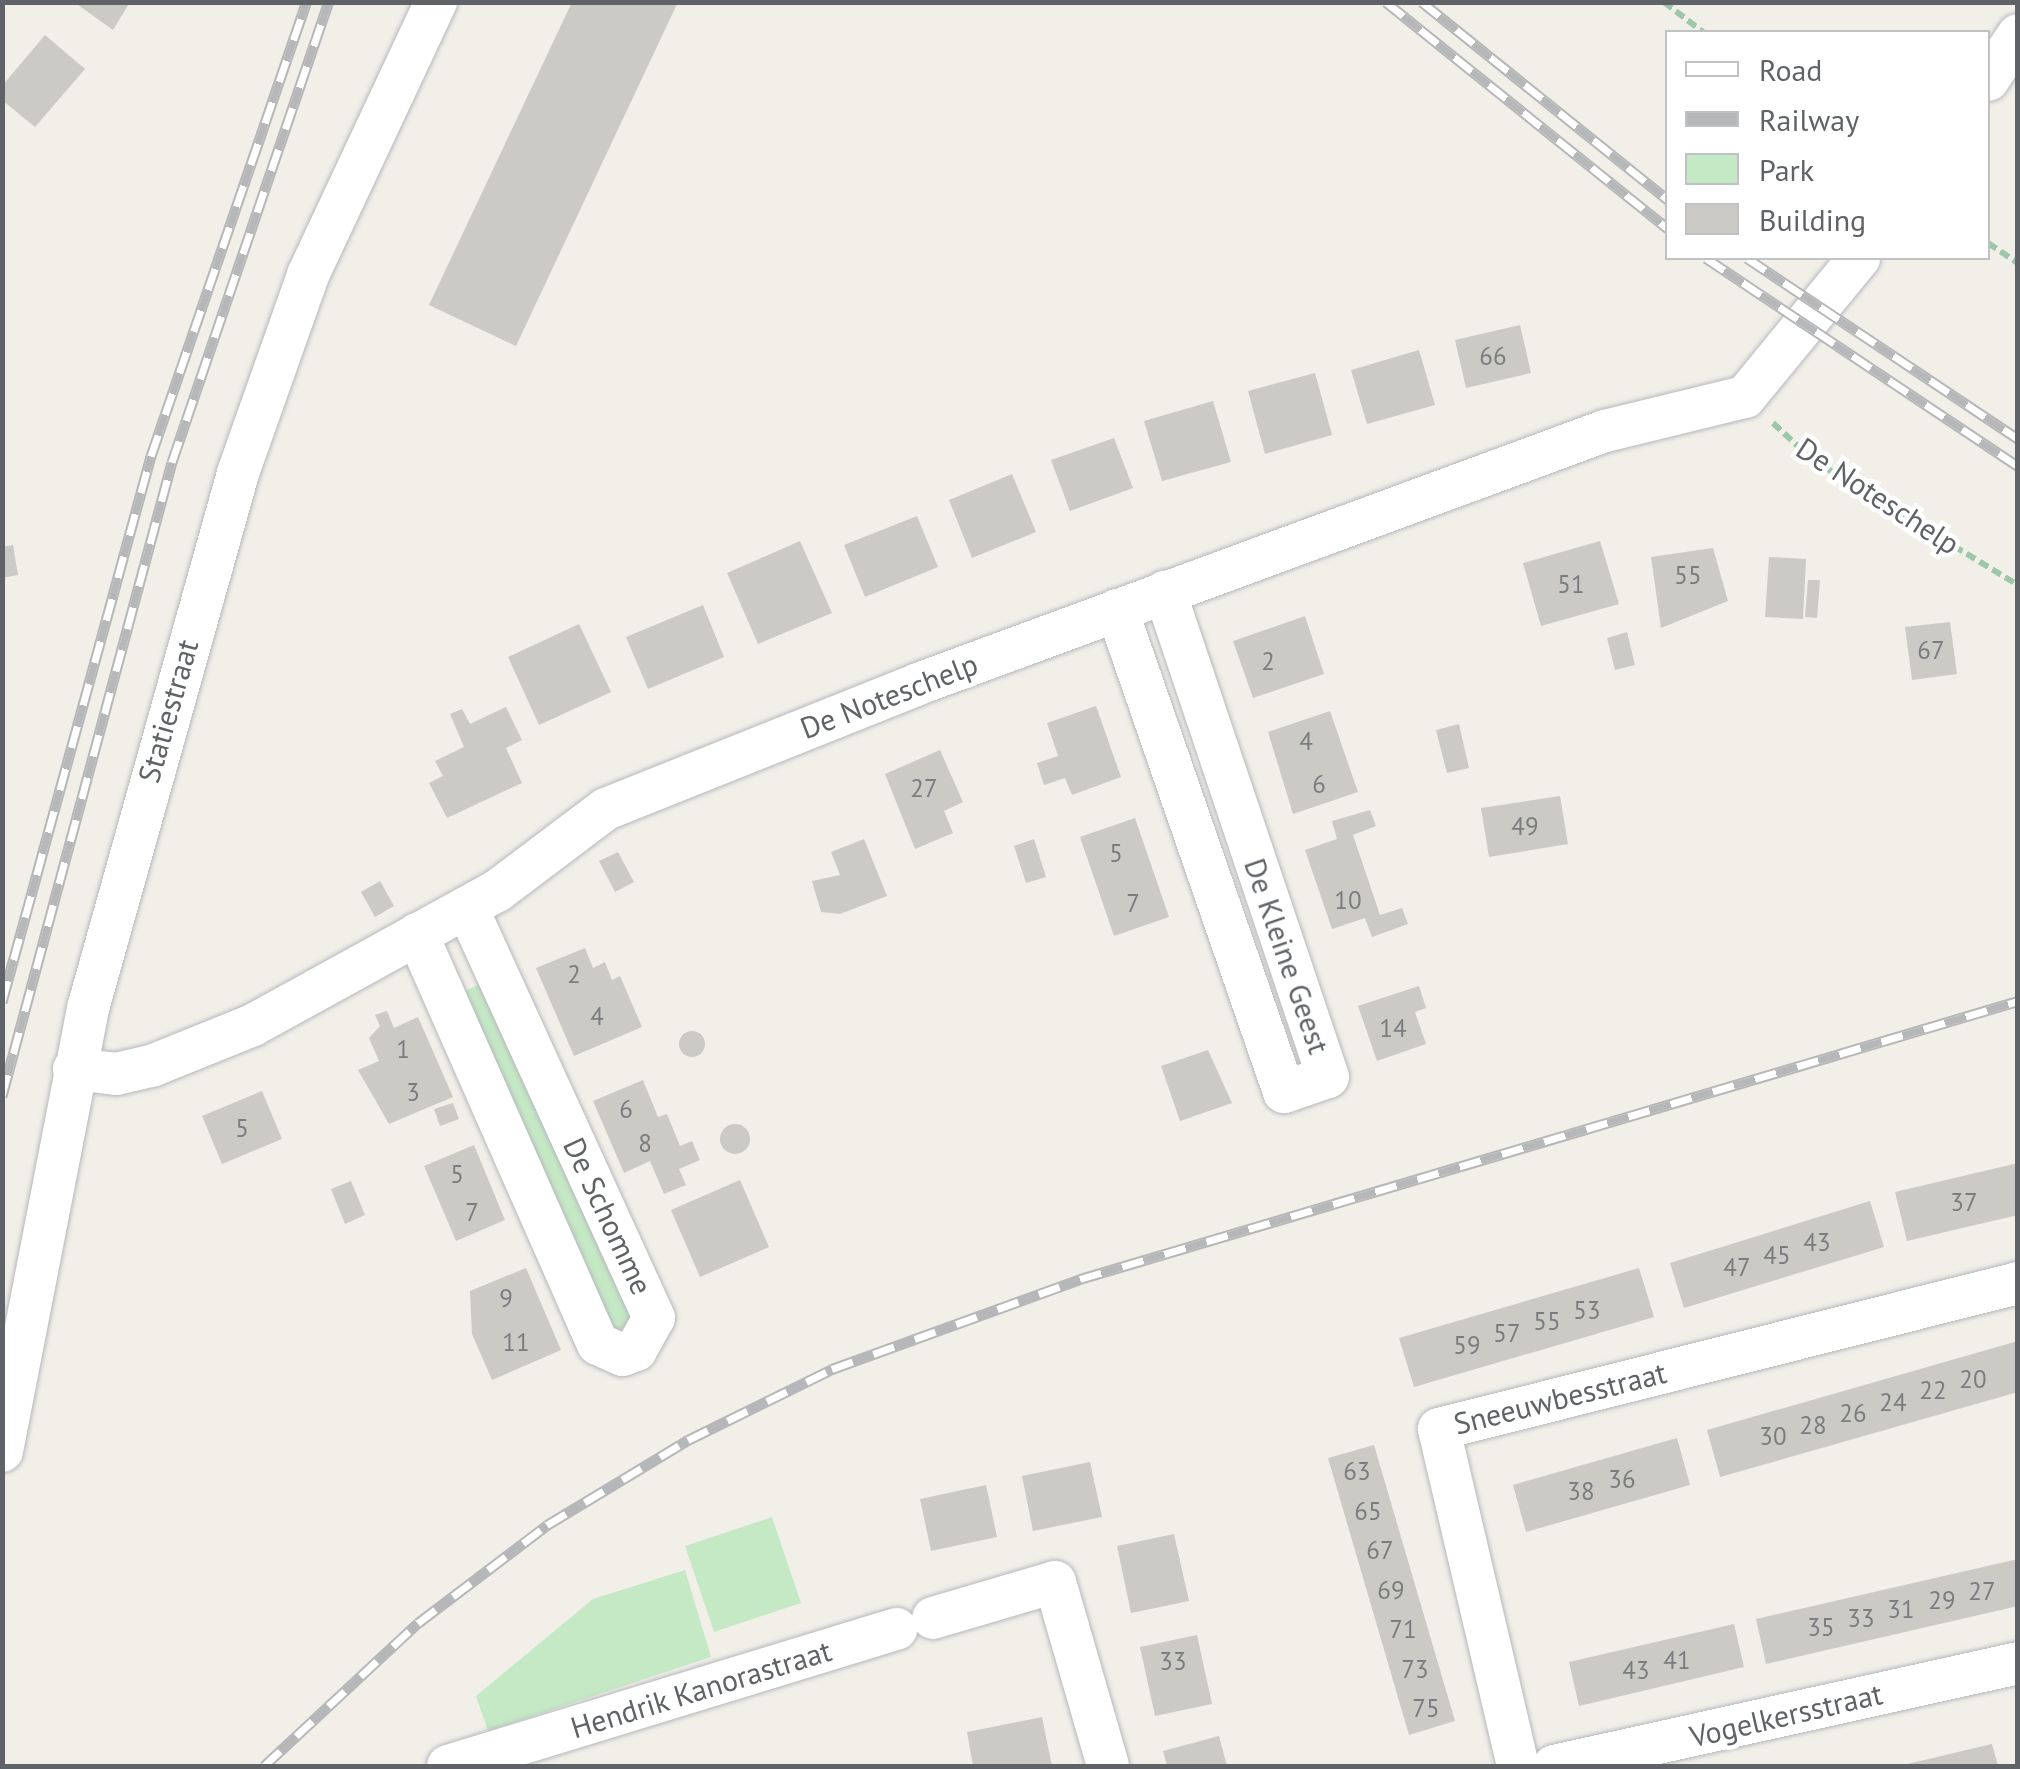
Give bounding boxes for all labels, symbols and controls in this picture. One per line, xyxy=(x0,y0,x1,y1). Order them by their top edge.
legend xyxy=(1665,30,1990,260)
text: Road xyxy=(1759,50,1823,89)
text: Railway xyxy=(1759,100,1859,139)
text: Park xyxy=(1759,150,1814,189)
text: Building xyxy=(1759,200,1866,239)
house number: 66 xyxy=(1479,341,1507,371)
street label: De Noteschelp xyxy=(1790,430,1966,562)
house number: 55 xyxy=(1674,560,1702,590)
house number: 51 xyxy=(1557,569,1585,599)
street label: Statiestraat xyxy=(130,635,206,787)
house number: 67 xyxy=(1917,635,1945,665)
street label: De Noteschelp xyxy=(795,646,983,746)
house number: 2 xyxy=(1261,646,1275,676)
house number: 4 xyxy=(1299,726,1313,756)
house number: 6 xyxy=(1312,769,1326,799)
house number: 27 xyxy=(910,773,938,803)
house number: 49 xyxy=(1511,811,1539,841)
house number: 5 xyxy=(1109,838,1123,868)
street label: De Kleine Geest xyxy=(1237,854,1337,1058)
house number: 10 xyxy=(1334,885,1362,915)
house number: 7 xyxy=(1126,888,1140,918)
house number: 2 xyxy=(567,959,581,989)
house number: 4 xyxy=(590,1001,604,1031)
house number: 14 xyxy=(1379,1013,1407,1043)
house number: 1 xyxy=(396,1034,410,1064)
house number: 3 xyxy=(406,1077,420,1107)
house number: 6 xyxy=(619,1094,633,1124)
house number: 5 xyxy=(235,1113,249,1143)
house number: 8 xyxy=(638,1128,652,1158)
street label: De Schomme xyxy=(556,1132,660,1300)
house number: 5 xyxy=(450,1159,464,1189)
house number: 37 xyxy=(1950,1187,1978,1217)
house number: 7 xyxy=(465,1197,479,1227)
house number: 43 xyxy=(1803,1227,1831,1257)
house number: 45 xyxy=(1763,1240,1791,1270)
house number: 47 xyxy=(1723,1252,1751,1282)
house number: 9 xyxy=(499,1283,513,1313)
house number: 53 xyxy=(1573,1295,1601,1325)
house number: 55 xyxy=(1533,1306,1561,1336)
house number: 57 xyxy=(1493,1318,1521,1348)
house number: 11 xyxy=(502,1327,530,1357)
house number: 59 xyxy=(1453,1330,1481,1360)
street label: Sneeuwbesstraat xyxy=(1450,1354,1670,1442)
house number: 20 xyxy=(1959,1364,1987,1394)
house number: 22 xyxy=(1919,1375,1947,1405)
house number: 24 xyxy=(1879,1387,1907,1417)
house number: 26 xyxy=(1839,1398,1867,1428)
house number: 28 xyxy=(1799,1410,1827,1440)
house number: 30 xyxy=(1759,1421,1787,1451)
house number: 63 xyxy=(1343,1456,1371,1486)
house number: 36 xyxy=(1608,1464,1636,1494)
house number: 38 xyxy=(1567,1476,1595,1506)
house number: 65 xyxy=(1354,1496,1382,1526)
house number: 67 xyxy=(1366,1535,1394,1565)
house number: 69 xyxy=(1377,1575,1405,1605)
house number: 27 xyxy=(1968,1576,1996,1606)
house number: 29 xyxy=(1928,1585,1956,1615)
house number: 31 xyxy=(1887,1594,1915,1624)
house number: 33 xyxy=(1847,1603,1875,1633)
house number: 35 xyxy=(1807,1612,1835,1642)
house number: 71 xyxy=(1389,1614,1417,1644)
street label: Hendrik Kanorastraat xyxy=(566,1632,836,1746)
house number: 41 xyxy=(1663,1645,1691,1675)
house number: 33 xyxy=(1159,1646,1187,1676)
house number: 73 xyxy=(1401,1654,1429,1684)
house number: 43 xyxy=(1622,1655,1650,1685)
street label: Vogelkersstraat xyxy=(1686,1675,1886,1755)
house number: 75 xyxy=(1412,1693,1440,1723)

